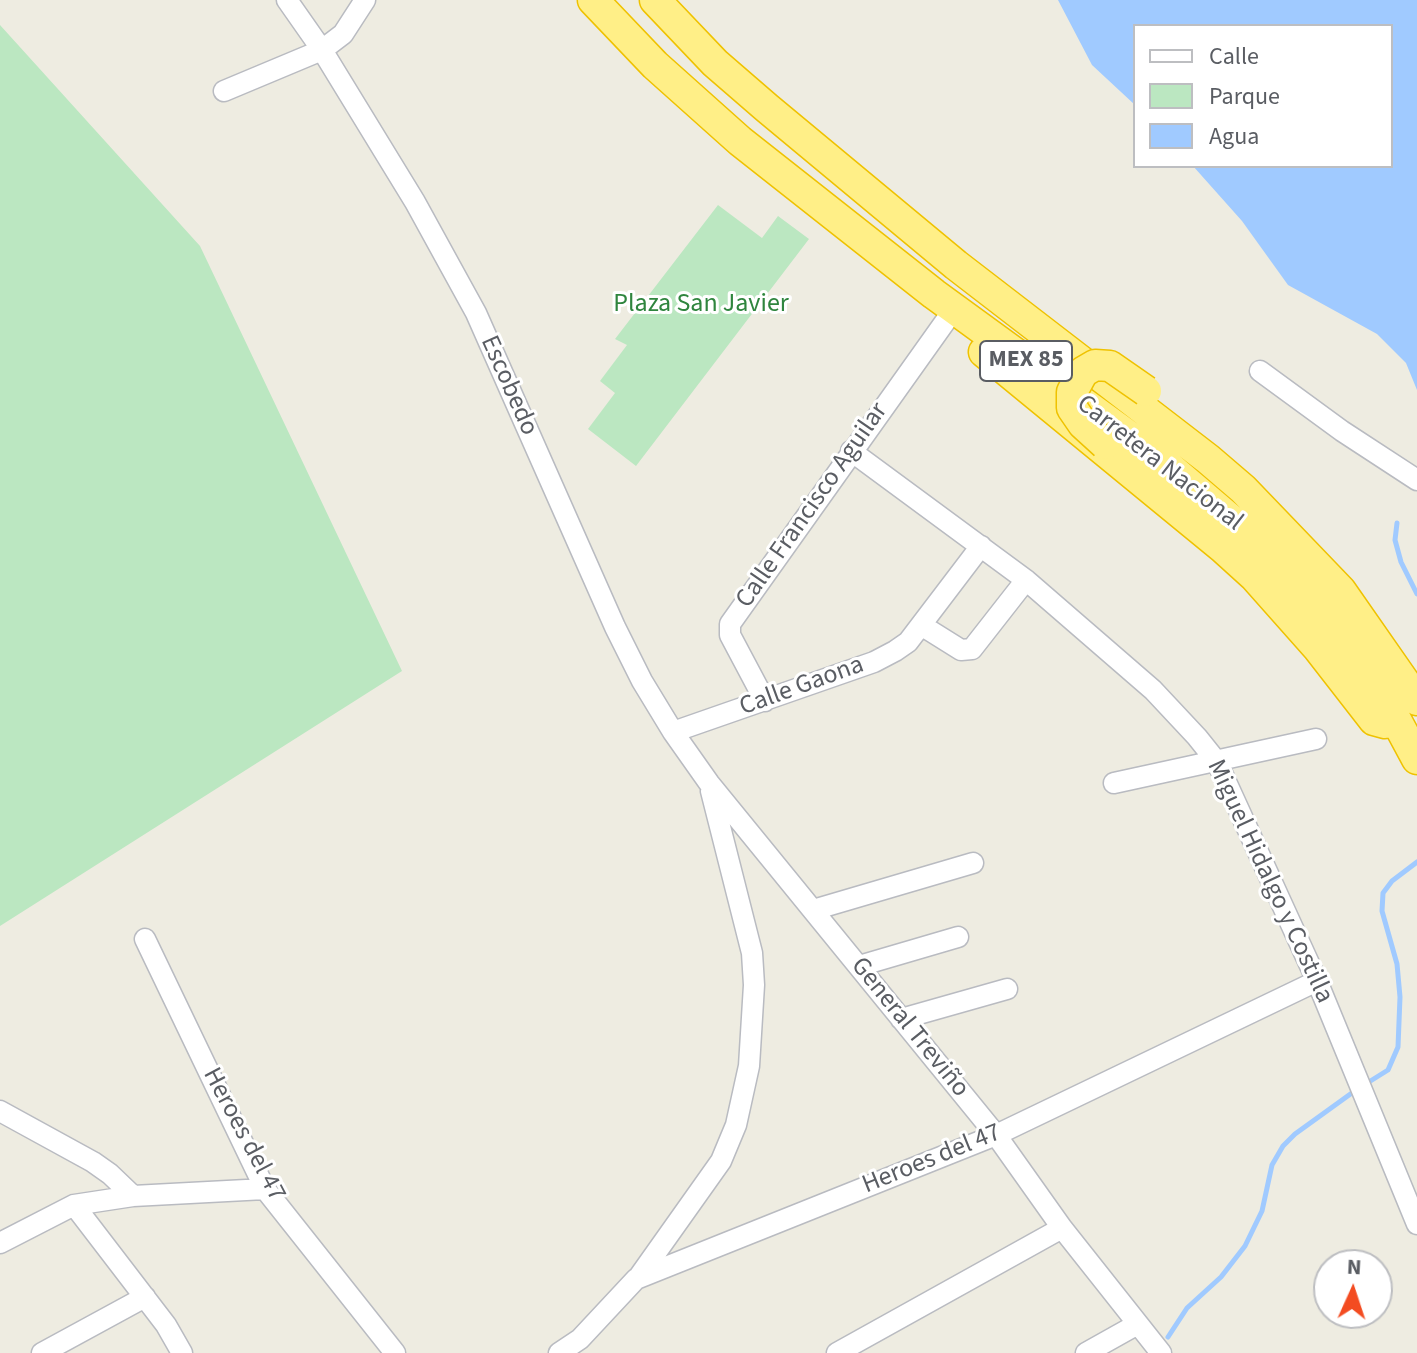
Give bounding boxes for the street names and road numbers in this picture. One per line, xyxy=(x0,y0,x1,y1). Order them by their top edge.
street label: Escobedo xyxy=(472,331,544,441)
road number: MEX 85 xyxy=(980,341,1072,381)
street label: Carretera Nacional xyxy=(1070,389,1248,539)
street label: Calle Francisco Aguilar xyxy=(730,397,896,615)
street label: Calle Gaona xyxy=(736,650,868,724)
street label: Miguel Hidalgo y Costilla xyxy=(1199,755,1339,1009)
street label: General Treviño xyxy=(843,952,975,1104)
street label: Heroes del 47 xyxy=(195,1063,291,1207)
street label: Heroes del 47 xyxy=(858,1118,1006,1202)

